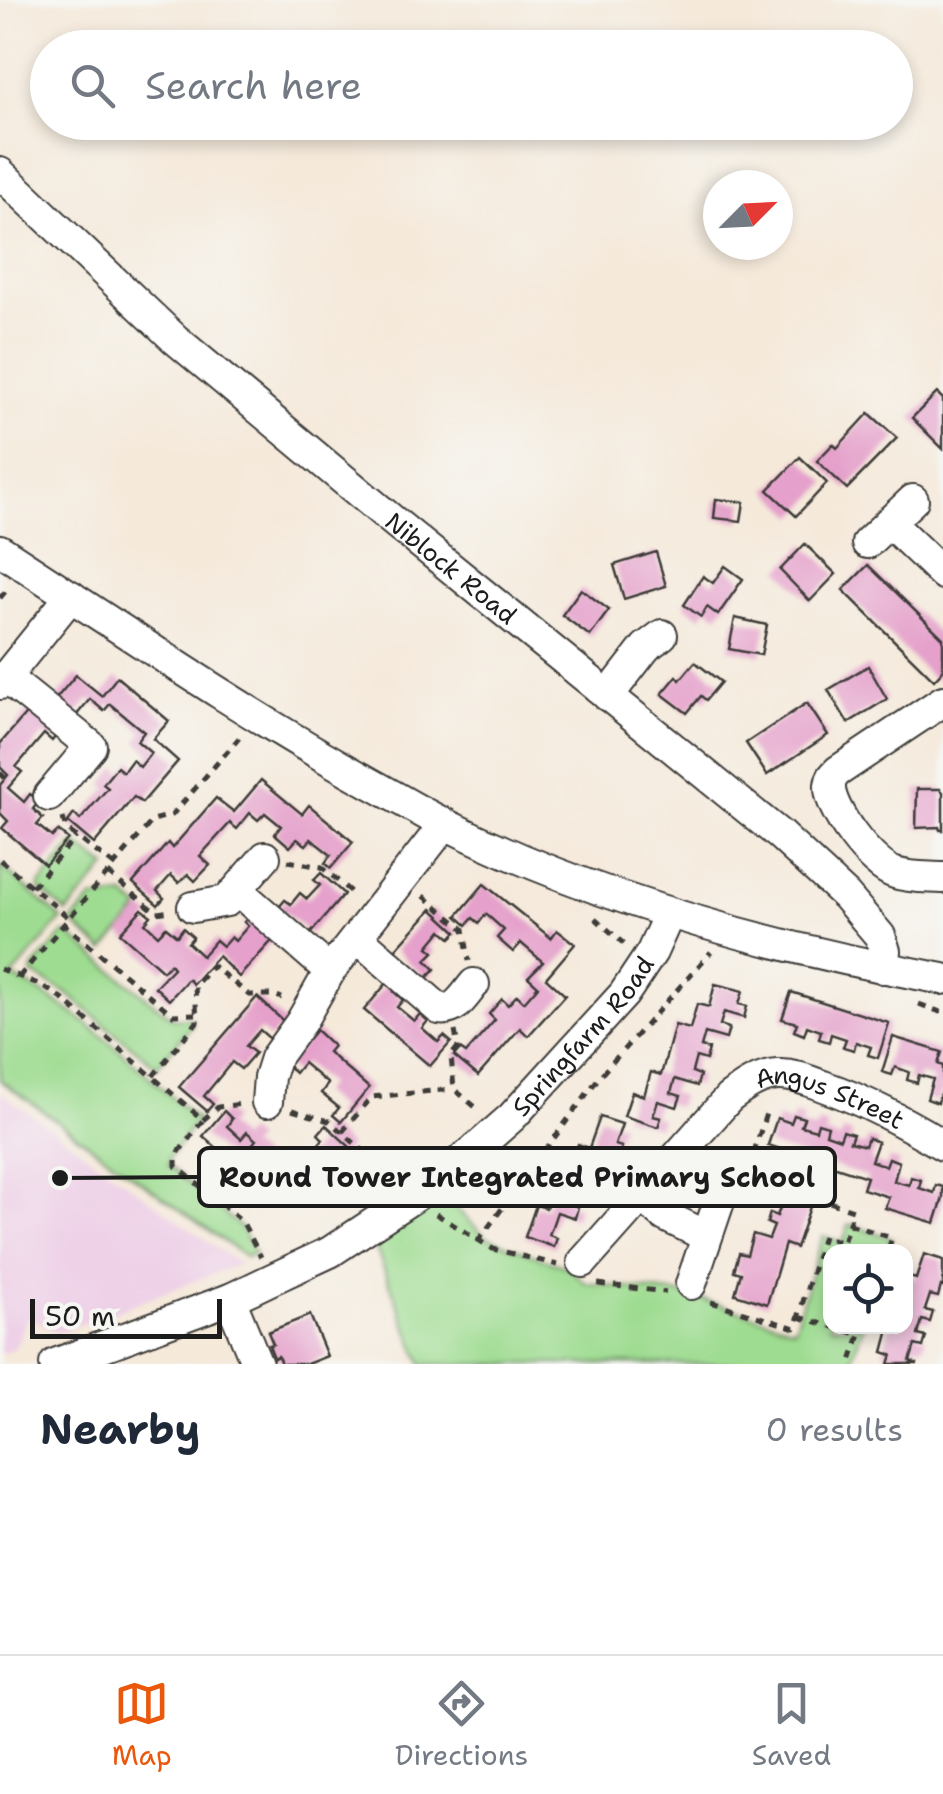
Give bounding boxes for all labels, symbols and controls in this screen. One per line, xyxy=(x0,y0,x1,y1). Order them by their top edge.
search box xyxy=(30,30,913,140)
icon: search xyxy=(65,58,120,113)
text: Search here xyxy=(145,60,362,111)
north arrow xyxy=(703,170,793,260)
street label: Niblock Road xyxy=(378,504,524,632)
street label: Springfarm Road xyxy=(504,949,662,1123)
street label: Angus Street xyxy=(751,1058,910,1137)
callout: Round Tower Integrated Primary School xyxy=(199,1148,835,1206)
text: Round Tower Integrated Primary School xyxy=(219,1158,815,1196)
map controls xyxy=(823,1244,913,1334)
button: locate xyxy=(823,1244,913,1334)
scale bar xyxy=(30,1294,222,1338)
text: 50 m xyxy=(45,1297,115,1335)
text: Nearby xyxy=(40,1401,200,1457)
text: 0 results xyxy=(766,1408,903,1451)
tab: Map xyxy=(112,1676,172,1774)
tab: Directions xyxy=(395,1676,528,1774)
tab: Saved xyxy=(752,1676,831,1774)

